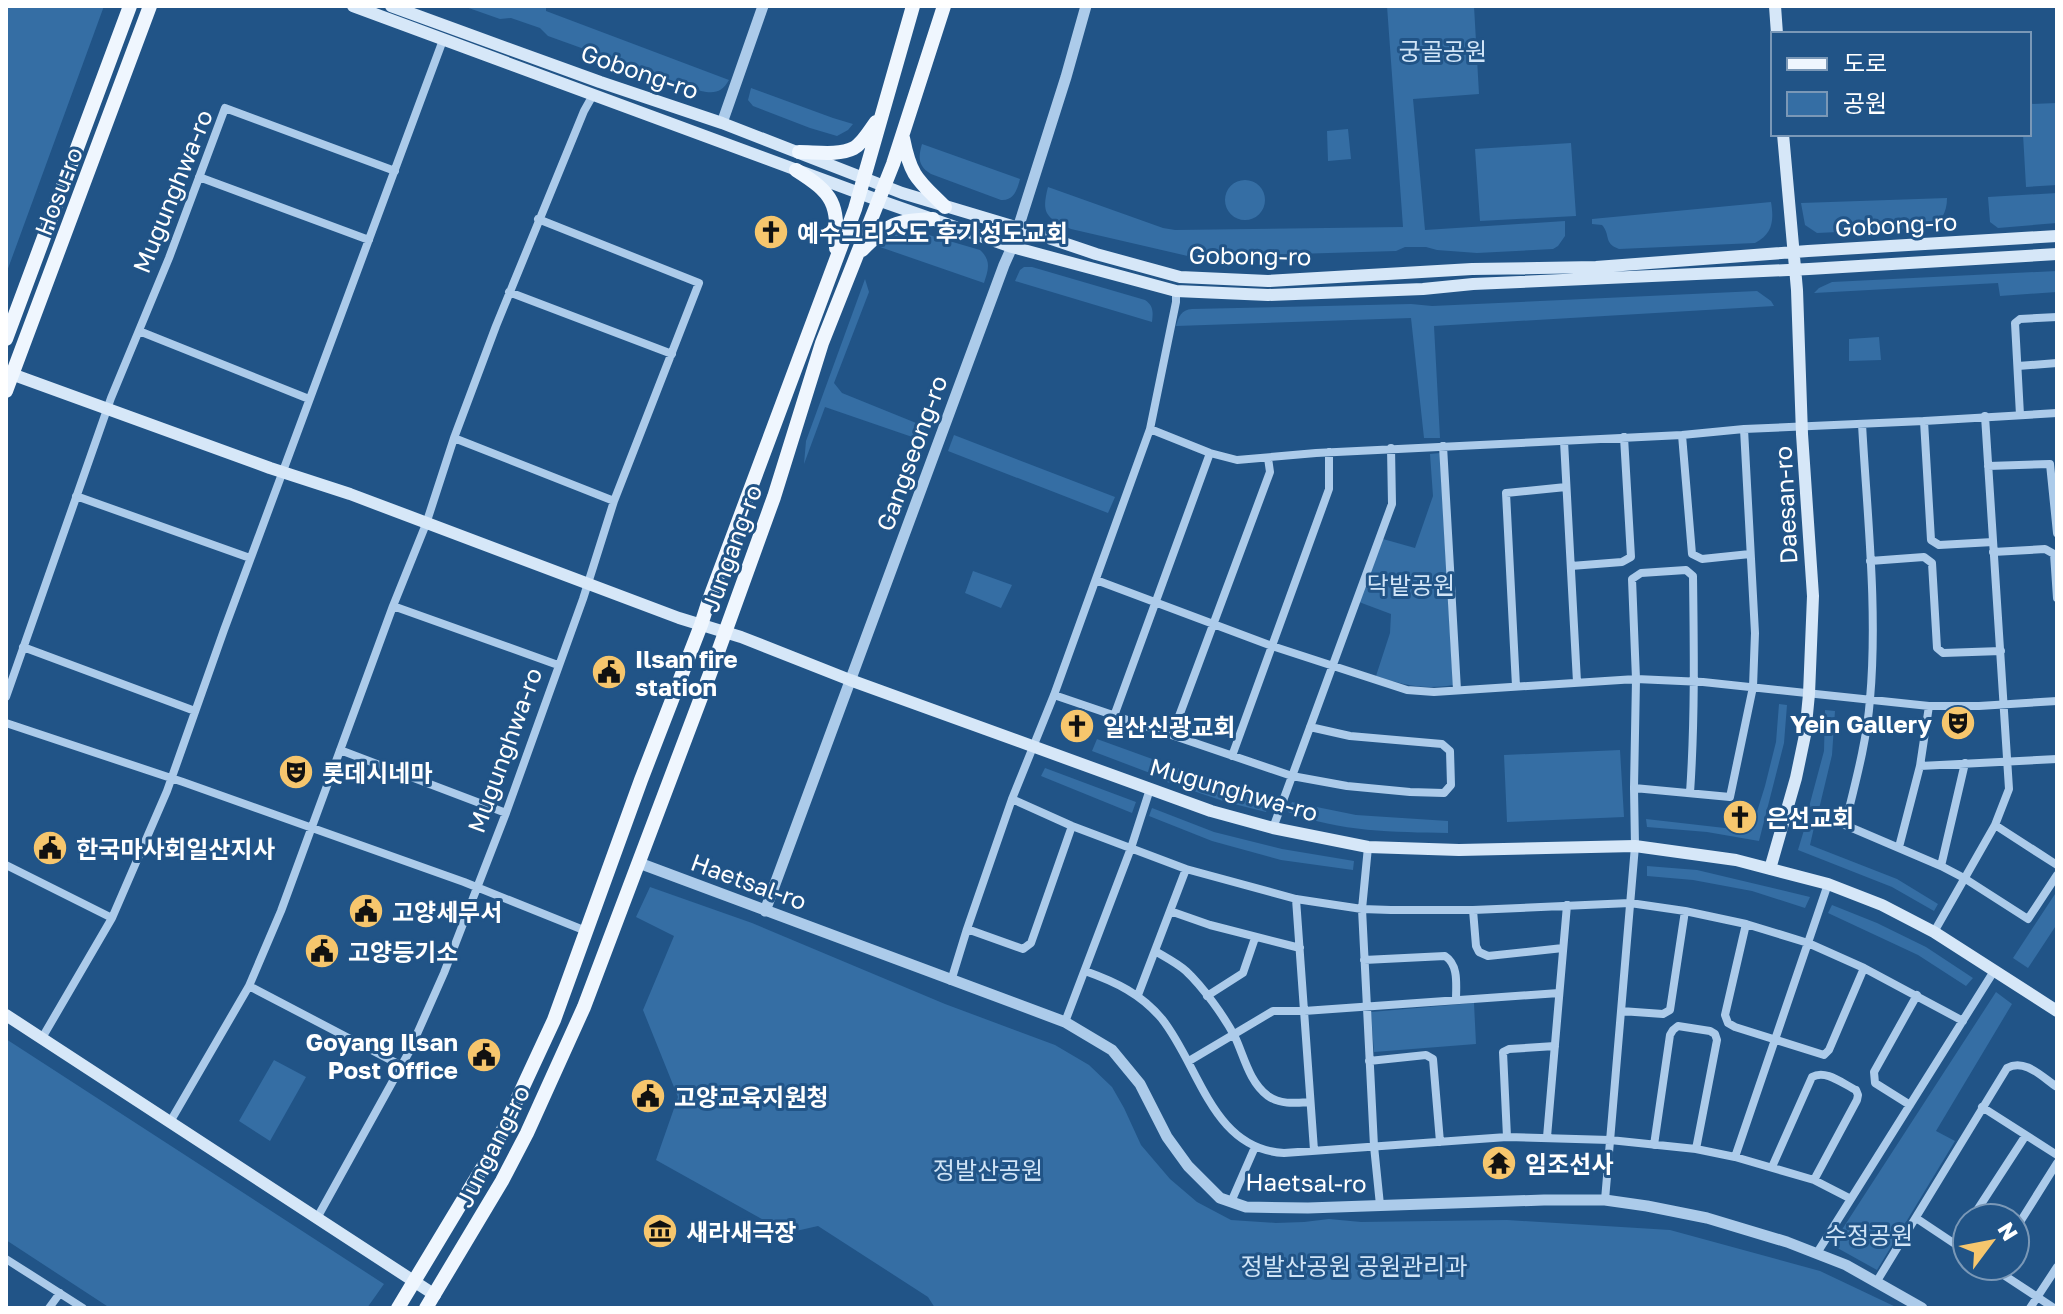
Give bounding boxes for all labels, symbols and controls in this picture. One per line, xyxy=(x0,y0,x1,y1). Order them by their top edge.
legend xyxy=(1771,32,2031,136)
park label: 궁골공원 xyxy=(1399,36,1487,65)
street label: Gobong-ro xyxy=(577,37,703,105)
text: 도로 xyxy=(1843,48,1887,77)
text: 공원 xyxy=(1843,88,1887,117)
street label: Mugunghwa-ro xyxy=(126,105,218,277)
street label: Hosu-ro xyxy=(28,143,88,239)
street label: Gobong-ro xyxy=(1834,206,1958,242)
church icon: 예수그리스도 후기성도교회 xyxy=(752,213,790,251)
place label: 예수그리스도 후기성도교회 xyxy=(797,218,1068,247)
street label: Gobong-ro xyxy=(1188,239,1312,271)
street label: Gangseong-ro xyxy=(869,371,953,535)
street label: Daesan-ro xyxy=(1767,445,1803,565)
street label: Jungang-ro xyxy=(695,481,767,615)
park label: 닥밭공원 xyxy=(1367,570,1455,599)
place label: Ilsan fire station xyxy=(635,644,738,701)
public building icon: Ilsan fire station xyxy=(590,653,628,691)
street label: Mugunghwa-ro xyxy=(461,663,547,837)
theatre icon: Yein Gallery xyxy=(1939,704,1977,742)
church icon: 일산신광교회 xyxy=(1058,707,1096,745)
place label: Yein Gallery xyxy=(1790,709,1933,738)
place label: 일산신광교회 xyxy=(1103,712,1235,741)
street label: Mugunghwa-ro xyxy=(1147,751,1321,827)
theatre icon: 롯데시네마 xyxy=(277,753,315,791)
place label: 롯데시네마 xyxy=(322,758,432,787)
church icon: 은선교회 xyxy=(1721,798,1759,836)
place label: 은선교회 xyxy=(1766,803,1854,832)
public building icon: 한국마사회일산지사 xyxy=(31,829,69,867)
place label: 한국마사회일산지사 xyxy=(76,834,275,863)
street label: Haetsal-ro xyxy=(687,847,811,915)
public building icon: 고양세무서 xyxy=(347,892,385,930)
place label: 고양세무서 xyxy=(392,897,502,926)
public building icon: 고양등기소 xyxy=(303,932,341,970)
place label: 고양등기소 xyxy=(348,937,458,966)
place label: Goyang Ilsan Post Office xyxy=(306,1027,458,1084)
public building icon: Goyang Ilsan Post Office xyxy=(465,1036,503,1074)
public building icon: 고양교육지원청 xyxy=(629,1077,667,1115)
street label: Jungang-ro xyxy=(449,1080,535,1212)
place label: 고양교육지원청 xyxy=(674,1082,829,1111)
temple icon: 임조선사 xyxy=(1480,1144,1518,1182)
place label: 임조선사 xyxy=(1525,1149,1613,1178)
park label: 정발산공원 xyxy=(933,1155,1043,1184)
street label: Haetsal-ro xyxy=(1245,1166,1367,1198)
north arrow xyxy=(1951,1202,2031,1282)
museum icon: 새라새극장 xyxy=(641,1212,679,1250)
place label: 새라새극장 xyxy=(686,1217,796,1246)
text: N xyxy=(1993,1217,2024,1245)
park label: 수정공원 xyxy=(1825,1220,1913,1249)
park label: 정발산공원 공원관리과 xyxy=(1241,1251,1467,1280)

